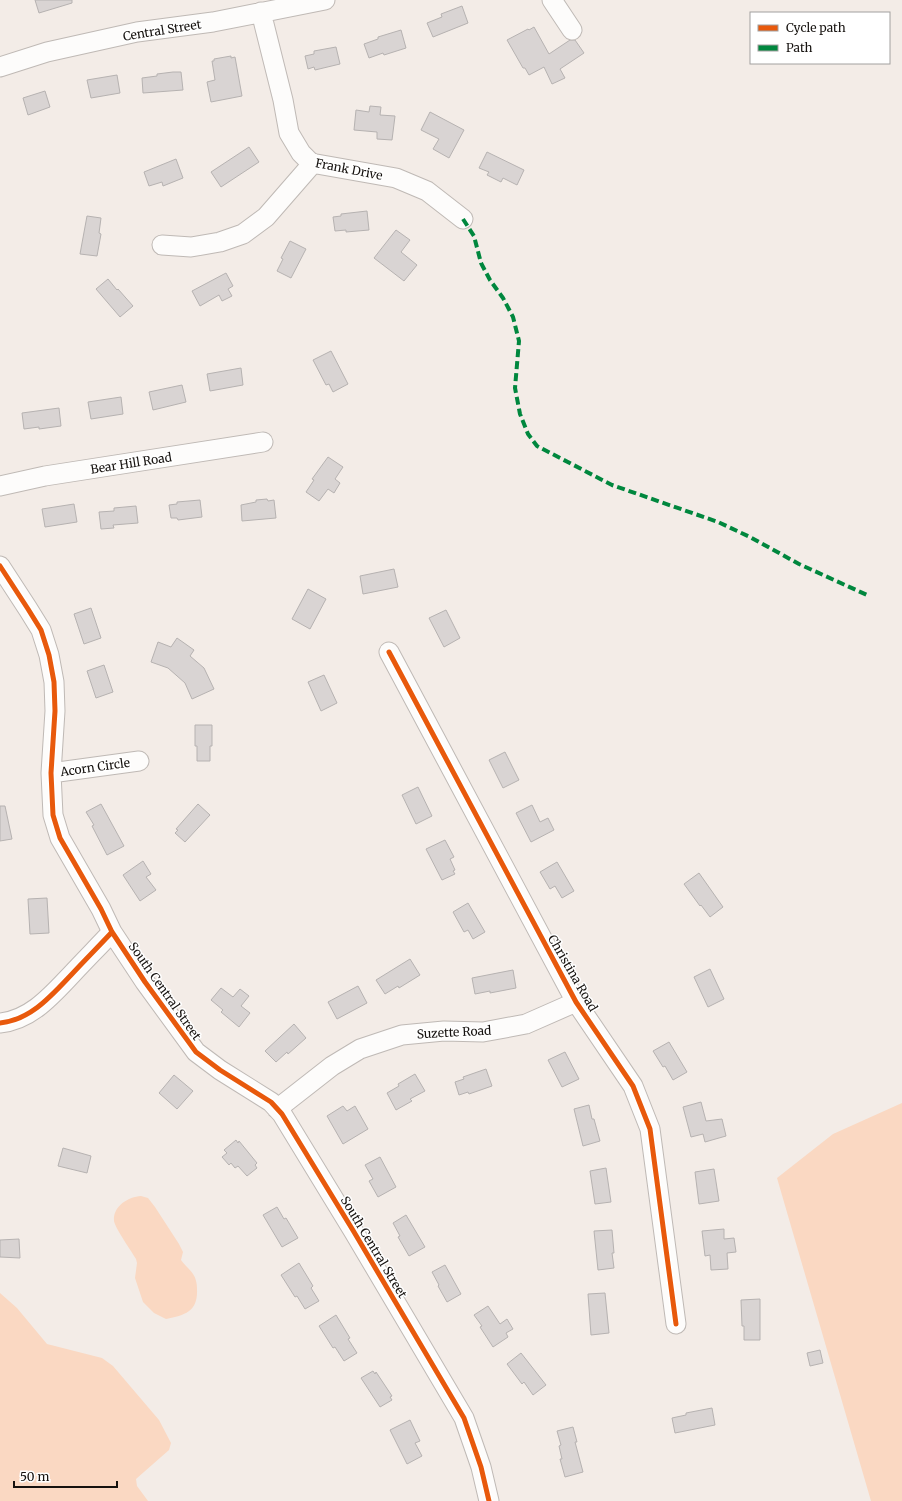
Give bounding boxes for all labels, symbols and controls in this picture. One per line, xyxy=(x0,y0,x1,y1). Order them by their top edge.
legend xyxy=(750,12,890,64)
street label: Central Street xyxy=(122,16,203,44)
text: Cycle path xyxy=(786,20,846,35)
text: Path xyxy=(786,40,812,55)
street label: Frank Drive xyxy=(314,155,384,183)
street label: Bear Hill Road xyxy=(89,449,173,477)
street label: Acorn Circle xyxy=(58,755,131,779)
street label: Christina Road xyxy=(545,932,601,1014)
street label: South Central Street xyxy=(126,939,205,1043)
street label: Suzette Road xyxy=(416,1023,492,1041)
street label: South Central Street xyxy=(338,1193,411,1301)
scale bar xyxy=(14,1463,117,1489)
text: 50 m xyxy=(20,1469,49,1484)

